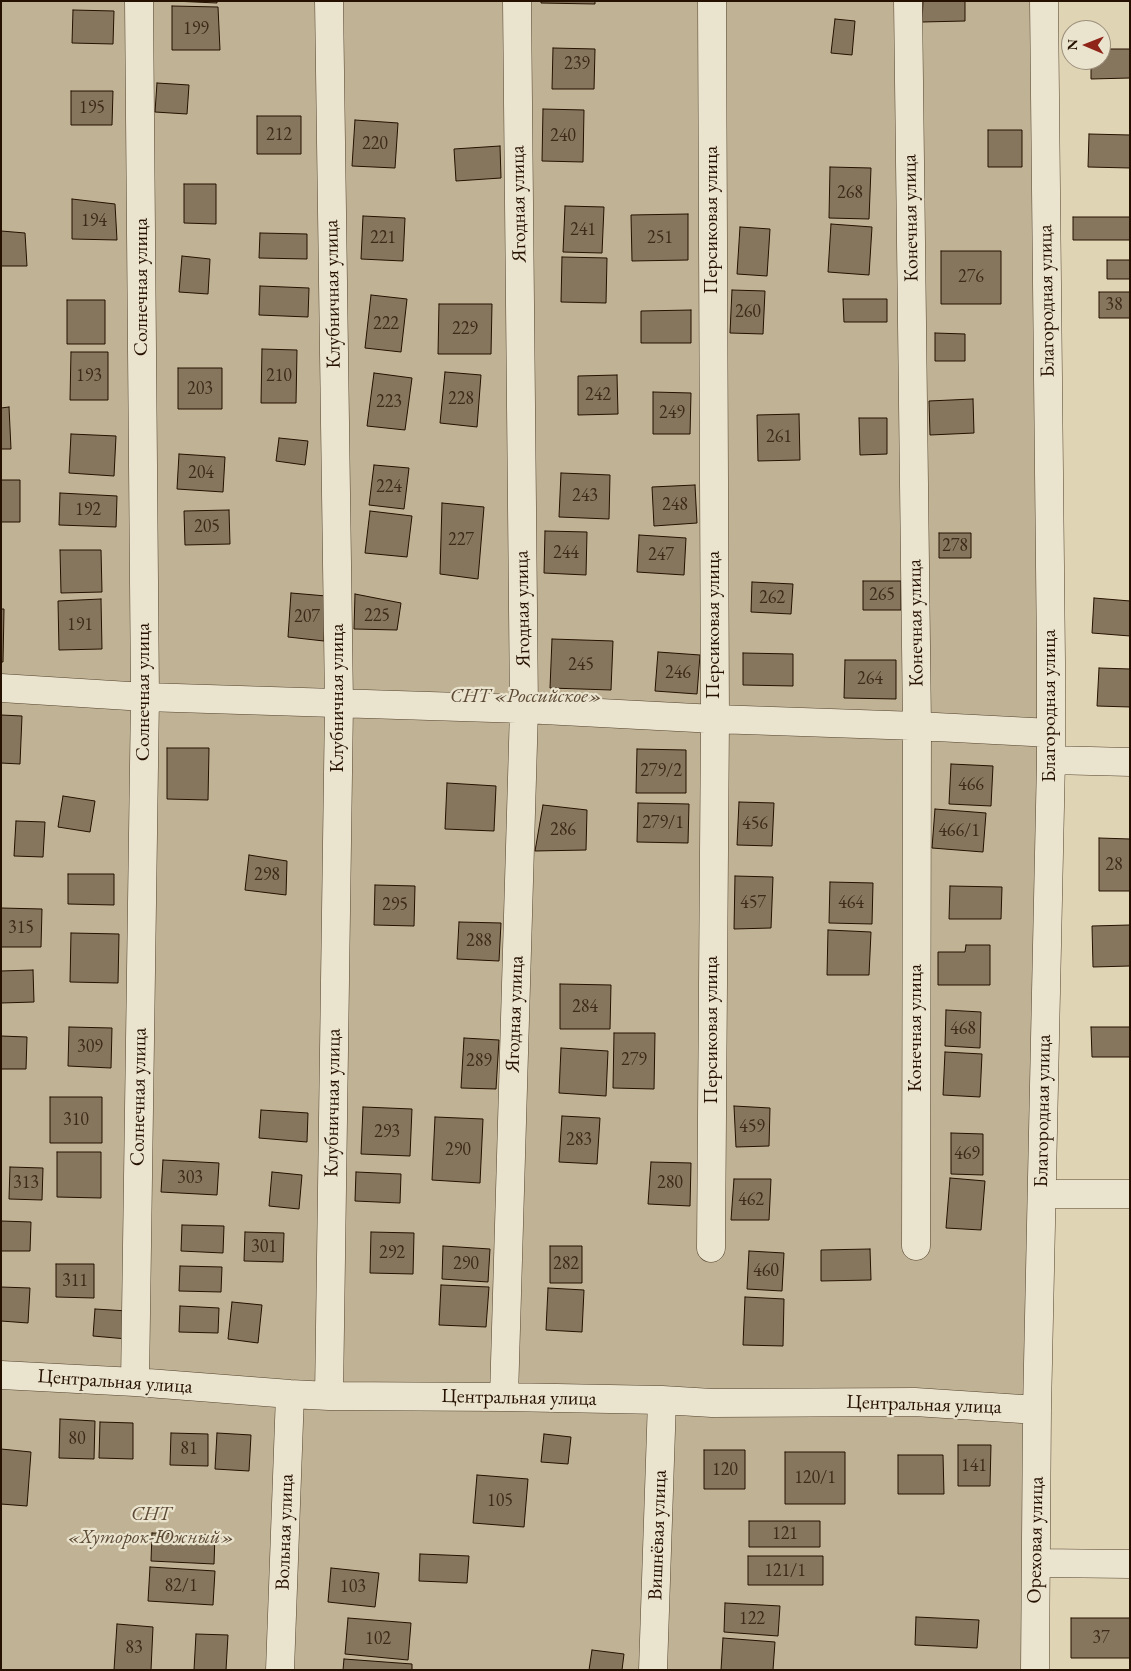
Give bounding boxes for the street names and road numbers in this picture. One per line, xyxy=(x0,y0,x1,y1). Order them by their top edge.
street label: Ягодная улица xyxy=(506,145,532,263)
street label: Персиковая улица xyxy=(700,146,724,294)
street label: Конечная улица xyxy=(898,154,924,282)
street label: Солнечная улица xyxy=(130,218,154,356)
street label: Клубничная улица xyxy=(320,219,346,369)
street label: Благородная улица xyxy=(1034,224,1060,378)
street label: Ягодная улица xyxy=(510,550,536,668)
street label: Персиковая улица xyxy=(702,551,726,699)
street label: Конечная улица xyxy=(903,559,929,687)
street label: Солнечная улица xyxy=(132,623,156,761)
street label: Клубничная улица xyxy=(326,623,350,773)
street label: Благородная улица xyxy=(1038,629,1062,783)
street label: Ягодная улица xyxy=(501,955,529,1073)
street label: Персиковая улица xyxy=(700,956,724,1104)
street label: Конечная улица xyxy=(904,964,928,1092)
street label: Солнечная улица xyxy=(126,1028,152,1166)
street label: Клубничная улица xyxy=(320,1028,346,1178)
street label: Благородная улица xyxy=(1030,1034,1056,1188)
street label: Центральная улица xyxy=(37,1365,193,1399)
street label: Центральная улица xyxy=(441,1385,597,1411)
street label: Центральная улица xyxy=(846,1390,1002,1420)
street label: Вишнёвая улица xyxy=(644,1469,672,1601)
street label: Вольная улица xyxy=(271,1473,299,1591)
street label: Ореховая улица xyxy=(1023,1476,1049,1604)

